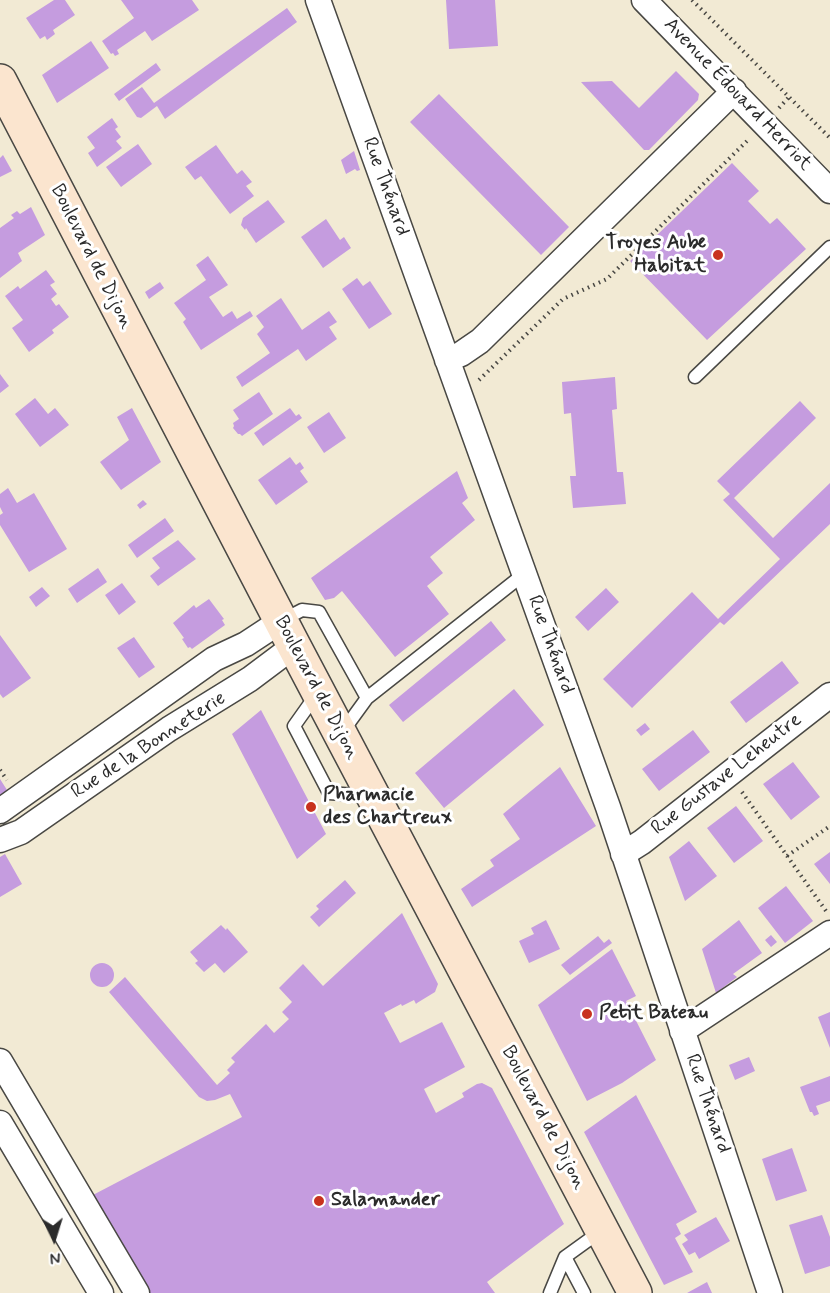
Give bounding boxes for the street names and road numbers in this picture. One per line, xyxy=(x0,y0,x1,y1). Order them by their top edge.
street label: Avenue Édouard Herriot xyxy=(658,14,816,176)
street label: Rue Thénard xyxy=(356,134,414,240)
street label: Boulevard de Dijon xyxy=(44,181,138,333)
street label: Rue Thénard xyxy=(521,592,579,698)
street label: Boulevard de Dijon xyxy=(268,612,364,764)
street label: Rue de la Bonneterie xyxy=(67,687,231,805)
street label: Rue Gustave Leheutre xyxy=(647,709,807,841)
street label: Boulevard de Dijon xyxy=(495,1042,591,1194)
street label: Rue Thénard xyxy=(679,1051,735,1157)

